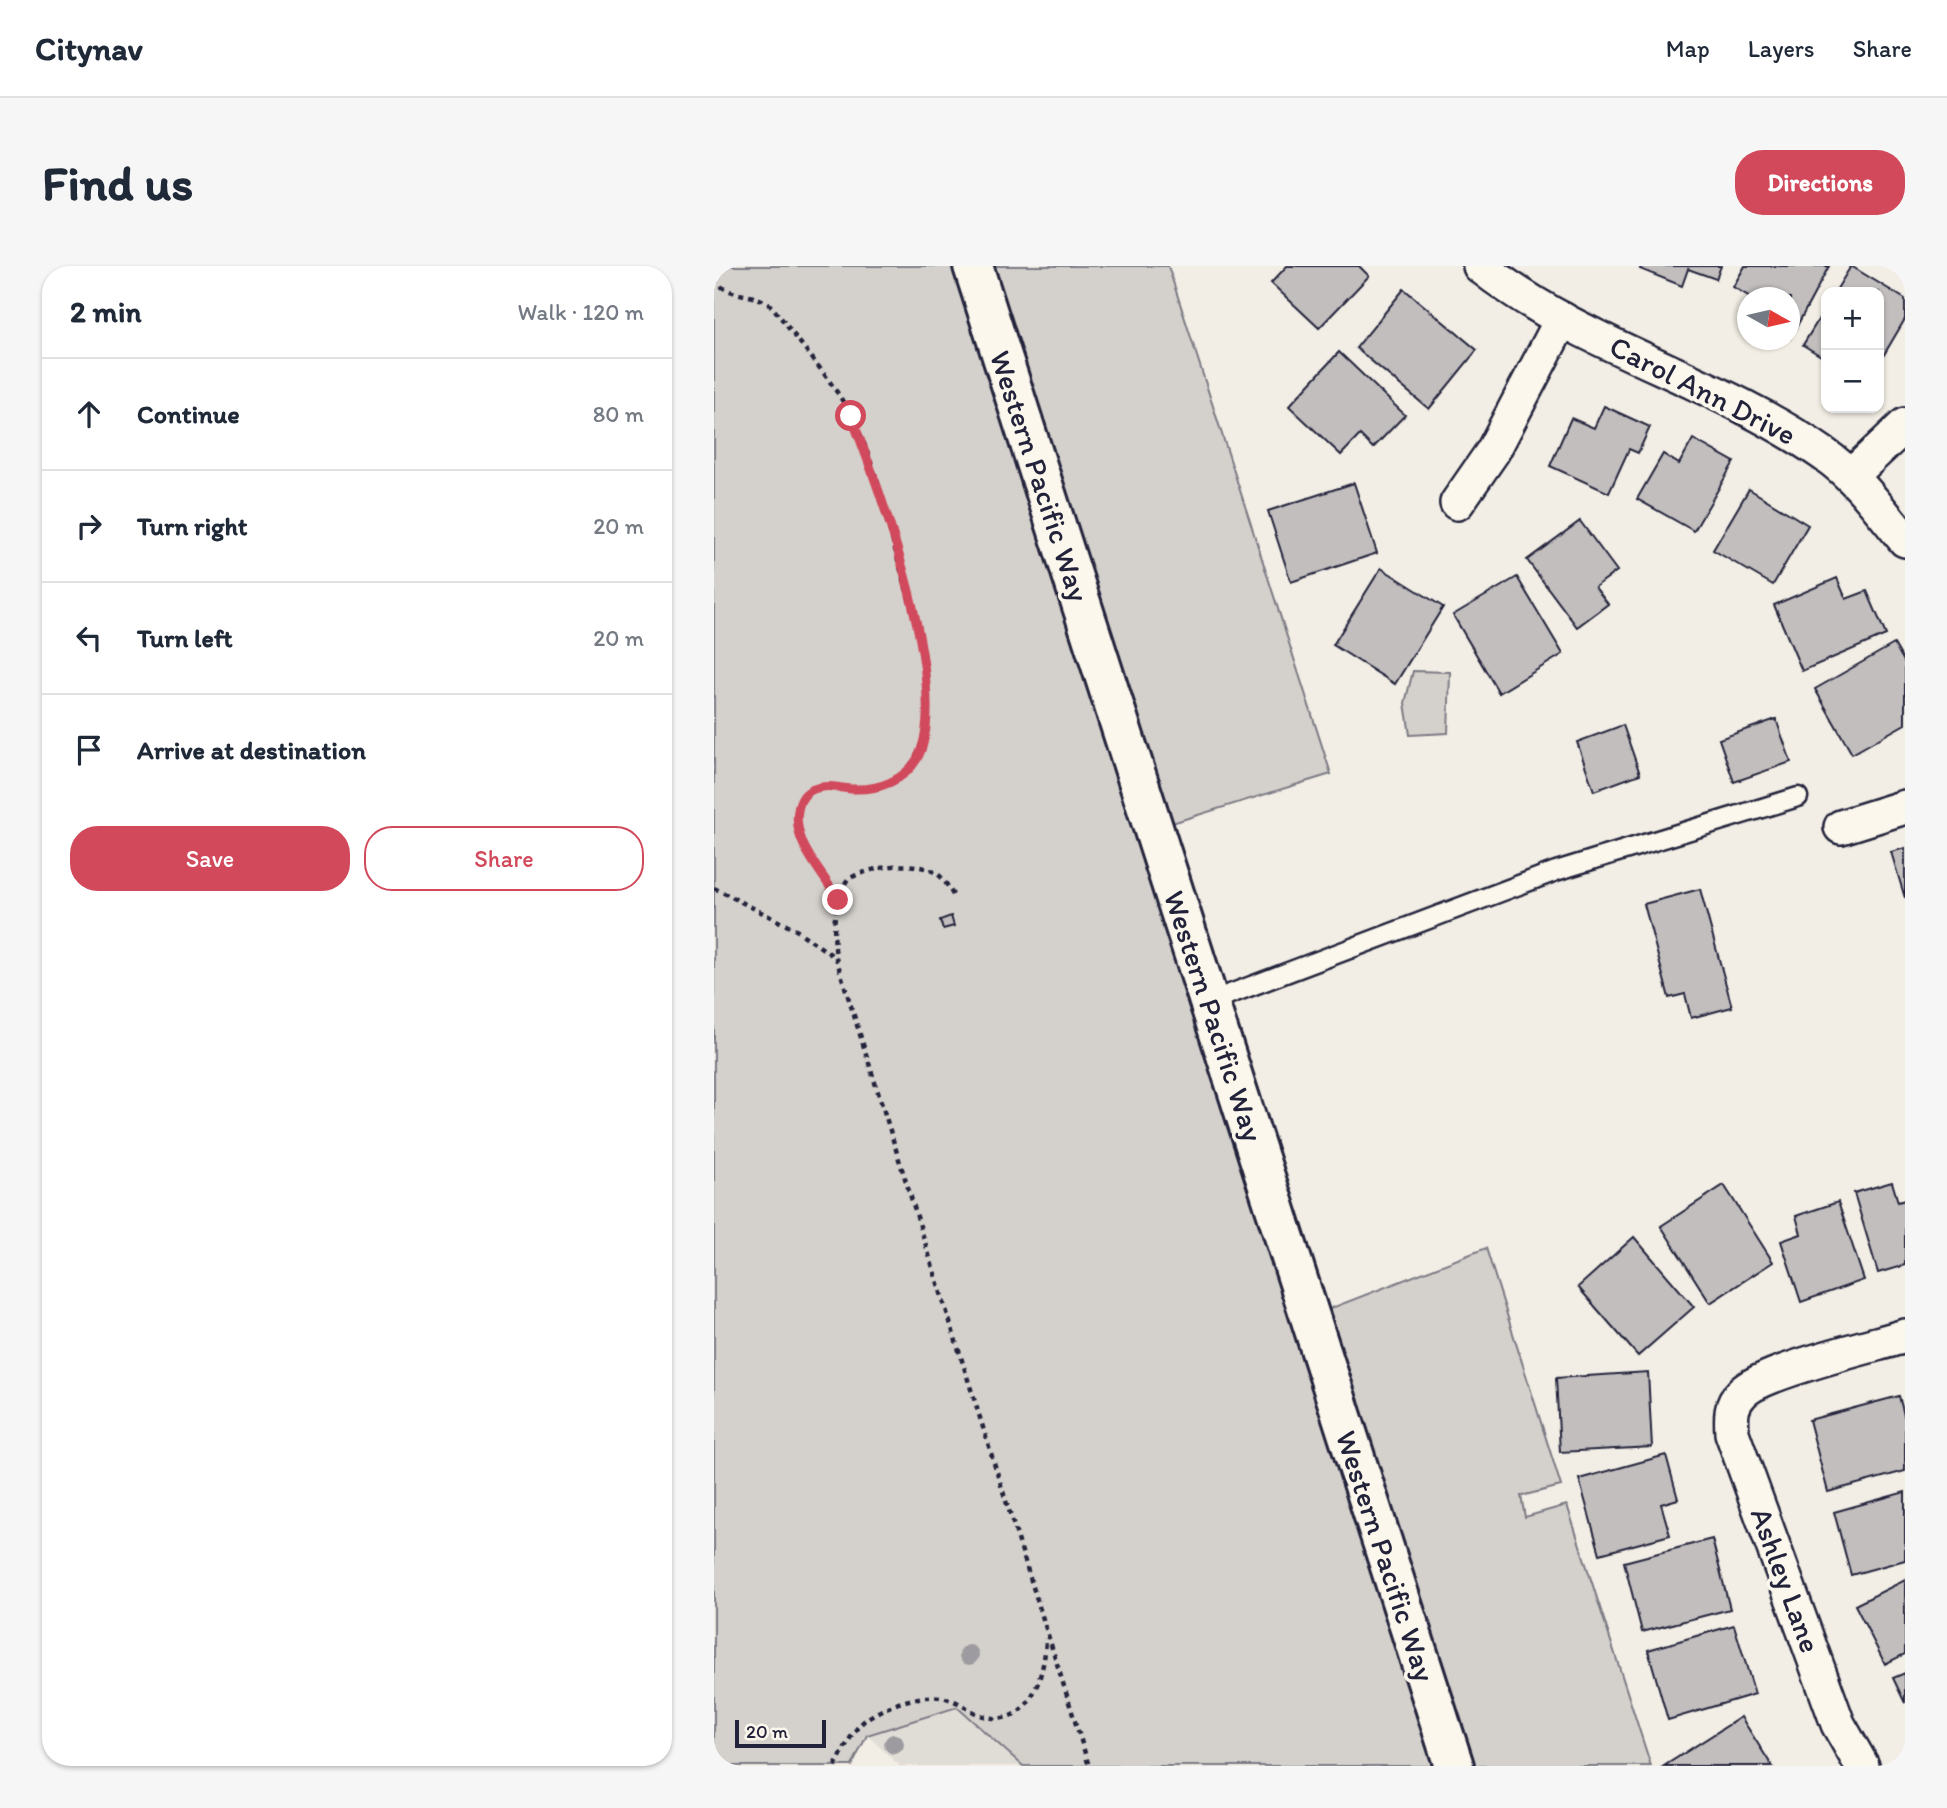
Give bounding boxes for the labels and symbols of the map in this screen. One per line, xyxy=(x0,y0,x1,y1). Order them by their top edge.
north arrow xyxy=(1737,287,1800,350)
street label: Carol Ann Drive xyxy=(1604,327,1802,453)
street label: Western Pacific Way xyxy=(982,346,1098,606)
route start xyxy=(835,400,866,431)
route end xyxy=(822,884,853,915)
street label: Western Pacific Way xyxy=(1156,886,1272,1146)
street label: Western Pacific Way xyxy=(1328,1426,1444,1686)
street label: Ashley Lane xyxy=(1743,1502,1829,1658)
scale bar xyxy=(735,1717,826,1749)

